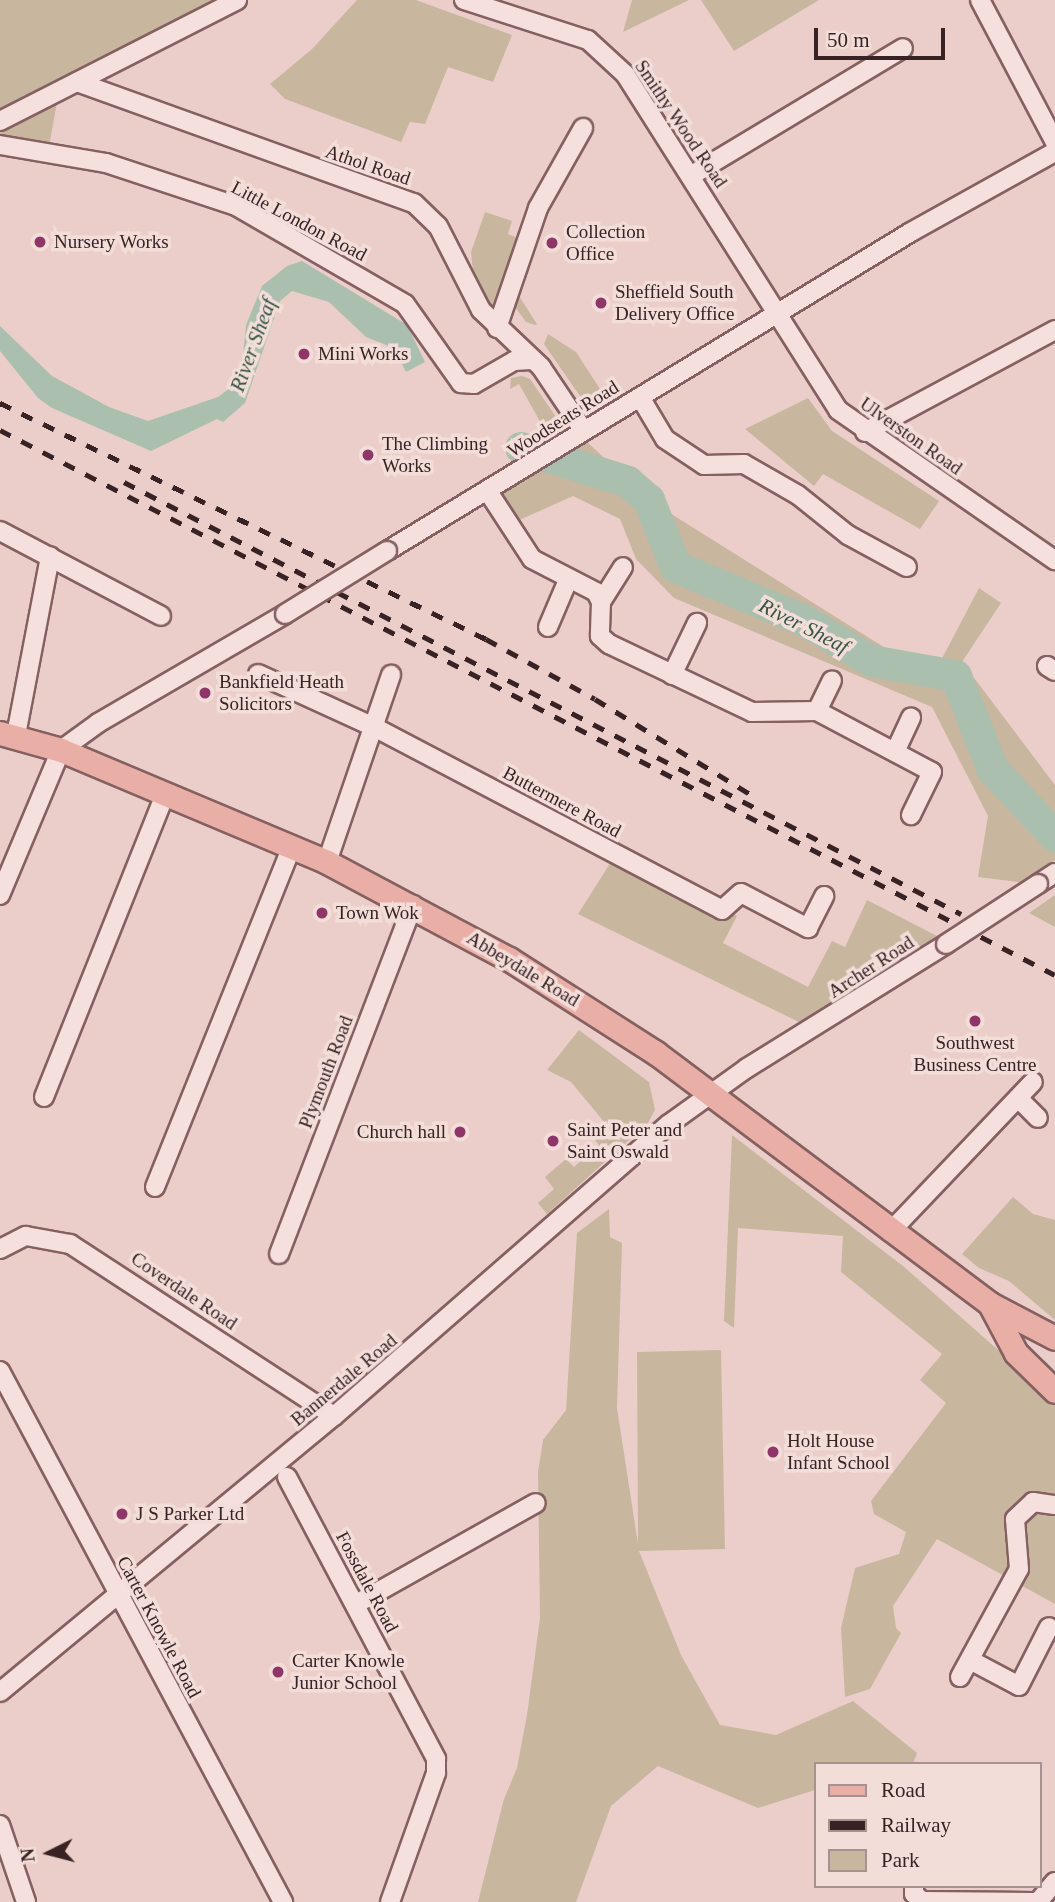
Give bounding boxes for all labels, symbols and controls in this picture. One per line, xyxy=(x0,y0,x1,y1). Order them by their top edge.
scale bar xyxy=(817,14,948,58)
text: 50 m xyxy=(827,28,870,52)
street label: Smithy Wood Road xyxy=(630,56,732,192)
street label: Athol Road xyxy=(323,140,413,190)
street label: Little London Road xyxy=(227,176,371,266)
place label: Collection Office xyxy=(566,221,645,265)
place label: Nursery Works xyxy=(54,231,169,253)
marker: Nursery Works xyxy=(32,234,48,250)
marker: Collection Office xyxy=(544,235,560,251)
place label: Sheffield South Delivery Office xyxy=(615,281,734,325)
water label: River Sheaf xyxy=(225,295,281,395)
marker: Sheffield South Delivery Office xyxy=(593,295,609,311)
place label: Mini Works xyxy=(318,343,409,365)
marker: Mini Works xyxy=(296,346,312,362)
street label: Woodseats Road xyxy=(503,376,623,462)
street label: Ulverston Road xyxy=(855,392,967,480)
place label: The Climbing Works xyxy=(382,433,488,477)
marker: The Climbing Works xyxy=(360,447,376,463)
water label: River Sheaf xyxy=(755,593,853,659)
place label: Bankfield Heath Solicitors xyxy=(219,671,344,715)
marker: Bankfield Heath Solicitors xyxy=(197,685,213,701)
street label: Buttermere Road xyxy=(499,761,625,843)
place label: Town Wok xyxy=(336,902,419,924)
marker: Town Wok xyxy=(314,905,330,921)
street label: Abbeydale Road xyxy=(463,926,583,1012)
street label: Archer Road xyxy=(824,931,918,1003)
street label: Plymouth Road xyxy=(294,1012,358,1132)
marker: Southwest Business Centre xyxy=(967,1013,983,1029)
place label: Southwest Business Centre xyxy=(914,1032,1036,1076)
place label: Saint Peter and Saint Oswald xyxy=(567,1119,682,1163)
place label: Church hall xyxy=(357,1121,446,1143)
marker: Church hall xyxy=(452,1124,468,1140)
marker: Saint Peter and Saint Oswald xyxy=(545,1133,561,1149)
street label: Coverdale Road xyxy=(127,1247,241,1335)
street label: Bannerdale Road xyxy=(286,1329,402,1431)
place label: Holt House Infant School xyxy=(787,1430,890,1474)
marker: Holt House Infant School xyxy=(765,1444,781,1460)
place label: J S Parker Ltd xyxy=(136,1503,244,1525)
marker: J S Parker Ltd xyxy=(114,1506,130,1522)
street label: Fossdale Road xyxy=(331,1527,403,1637)
street label: Carter Knowle Road xyxy=(112,1552,206,1702)
place label: Carter Knowle Junior School xyxy=(292,1650,404,1694)
marker: Carter Knowle Junior School xyxy=(270,1664,286,1680)
legend xyxy=(814,1762,1041,1888)
text: Road xyxy=(881,1778,925,1802)
text: Railway xyxy=(881,1813,951,1837)
north arrow xyxy=(14,1818,84,1888)
text: N xyxy=(16,1847,39,1863)
text: Park xyxy=(881,1848,920,1872)

